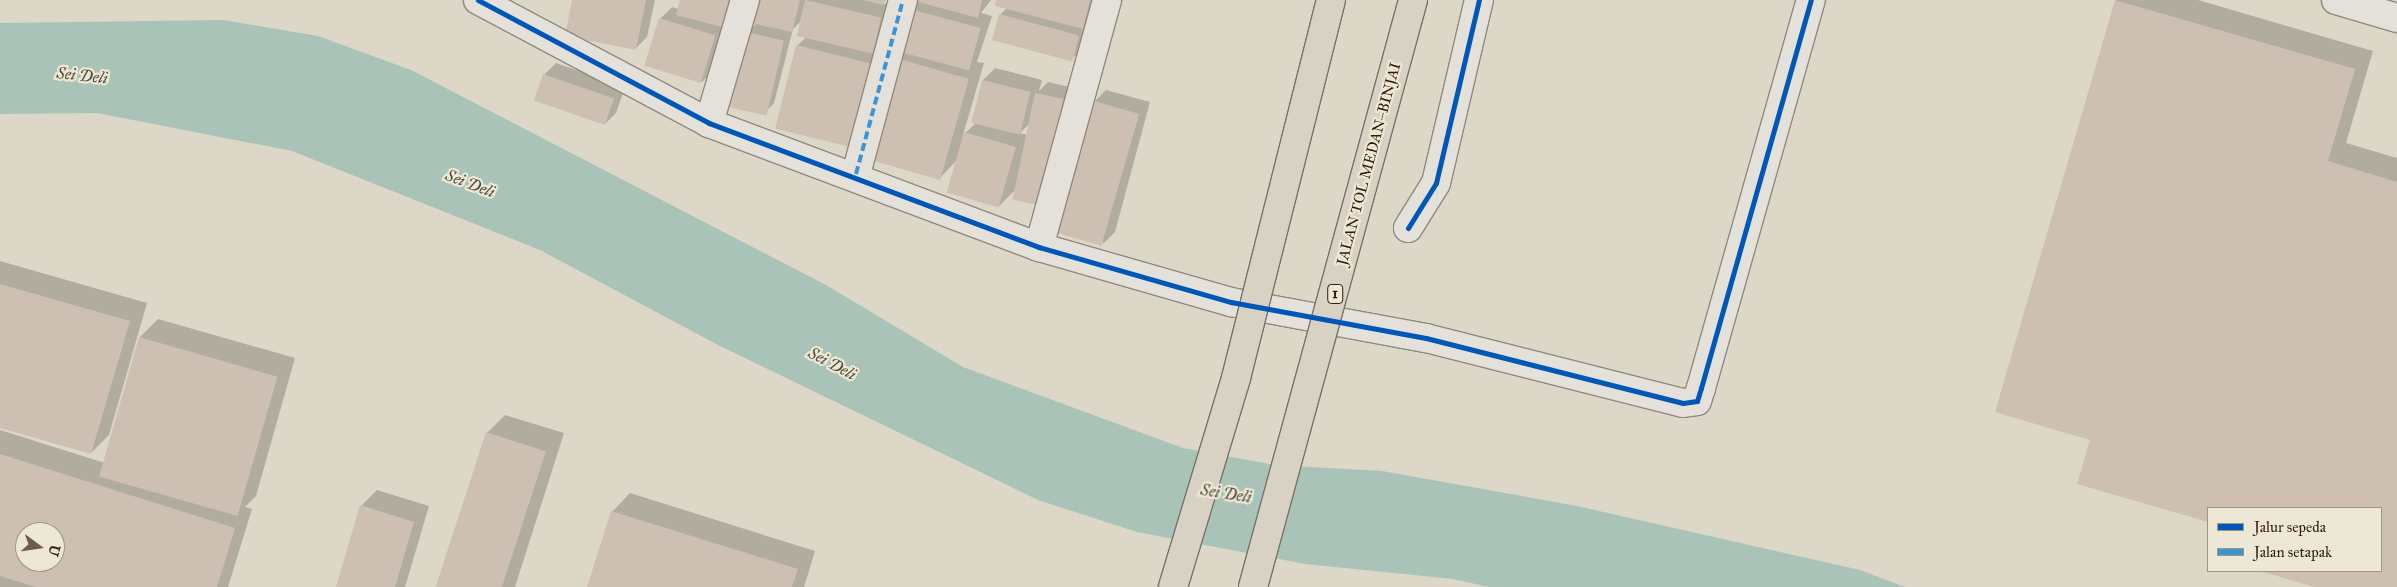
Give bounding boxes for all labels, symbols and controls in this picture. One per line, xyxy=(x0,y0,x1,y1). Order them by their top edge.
street label: JALAN TOL MEDAN–BINJAI xyxy=(1333,61,1405,267)
water label: Sei Deli xyxy=(55,64,109,88)
water label: Sei Deli xyxy=(443,166,497,202)
road number: 1 xyxy=(1326,282,1344,306)
water label: Sei Deli xyxy=(805,343,859,385)
water label: Sei Deli xyxy=(1199,480,1253,508)
legend xyxy=(2207,507,2382,572)
text: Jalur sepeda xyxy=(2254,518,2326,536)
north arrow xyxy=(15,522,65,572)
text: U xyxy=(44,543,64,558)
text: Jalan setapak xyxy=(2254,543,2332,561)

